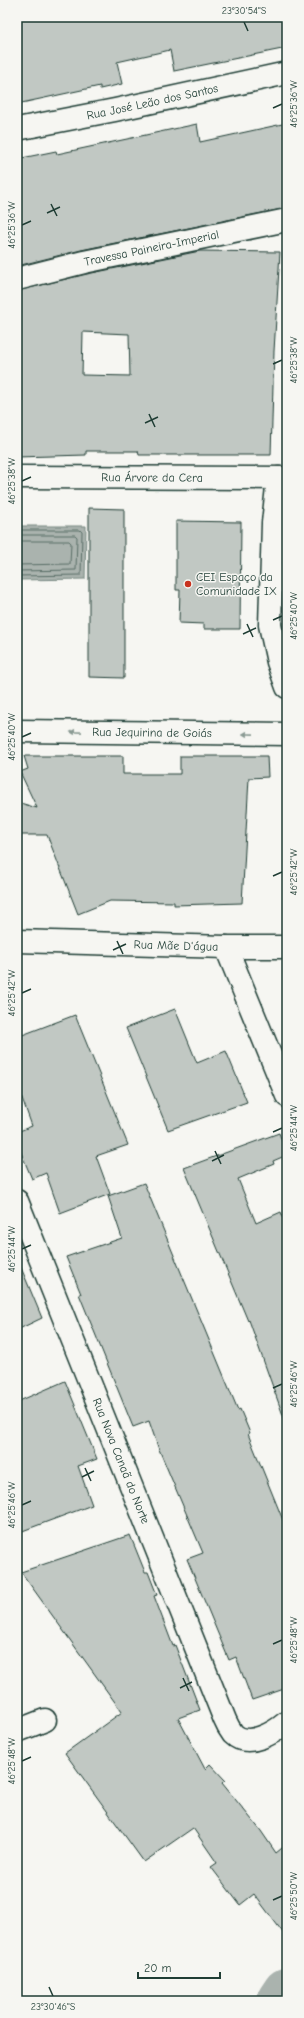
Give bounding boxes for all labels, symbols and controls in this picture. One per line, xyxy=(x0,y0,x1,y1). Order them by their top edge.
text: 23°30'54"S xyxy=(222,5,267,17)
text: 46°25'36"W xyxy=(288,80,300,128)
street label: Rua José Leão dos Santos xyxy=(85,81,219,122)
text: 46°25'36"W xyxy=(6,201,18,249)
street label: Travessa Paineira-Imperial xyxy=(83,227,220,269)
text: 46°25'38"W xyxy=(288,336,300,383)
text: 46°25'38"W xyxy=(6,457,18,504)
street label: Rua Árvore da Cera xyxy=(101,470,203,485)
place label: CEI Espaço da Comunidade IX xyxy=(196,570,277,598)
marker: CEI Espaço da Comunidade IX xyxy=(183,579,193,589)
text: 46°25'40"W xyxy=(288,592,300,640)
text: 46°25'40"W xyxy=(6,713,18,761)
street label: Rua Jequirina de Goiás xyxy=(92,725,212,740)
one-way arrow xyxy=(69,729,82,735)
one-way arrow xyxy=(241,731,254,737)
text: 46°25'42"W xyxy=(288,848,300,895)
street label: Rua Mãe D'água xyxy=(133,937,218,954)
text: 46°25'42"W xyxy=(6,969,18,1016)
text: 46°25'44"W xyxy=(288,1104,300,1151)
text: 46°25'44"W xyxy=(6,1225,18,1272)
text: 46°25'46"W xyxy=(288,1360,300,1408)
street label: Rua Nova Canaã do Norte xyxy=(90,1396,153,1526)
text: 46°25'46"W xyxy=(6,1481,18,1529)
text: 46°25'48"W xyxy=(288,1616,300,1663)
text: 46°25'48"W xyxy=(6,1737,18,1784)
text: 46°25'50"W xyxy=(288,1872,300,1920)
scale bar xyxy=(138,1954,220,1980)
text: 20 m xyxy=(144,1961,172,1975)
text: 23°30'46"S xyxy=(31,2001,76,2013)

